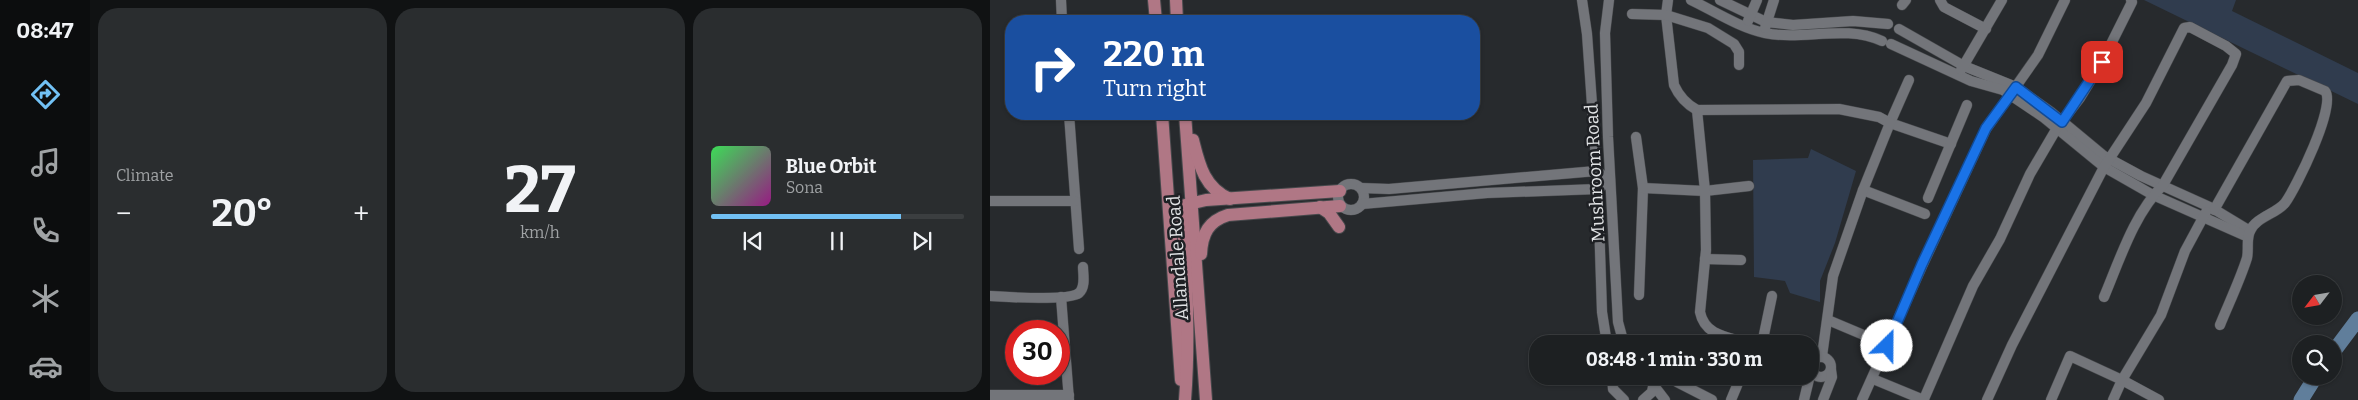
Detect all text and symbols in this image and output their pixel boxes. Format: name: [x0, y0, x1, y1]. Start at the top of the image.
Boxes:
text: 08:47: [16, 17, 74, 44]
text: 220 m: [1103, 33, 1204, 75]
icon: right: [1020, 35, 1085, 100]
pin: [2081, 41, 2123, 83]
icon: arrive: [2088, 48, 2116, 76]
text: Turn right: [1103, 75, 1206, 102]
icon: directions: [28, 77, 63, 112]
street label: Mushroom Road: [1580, 103, 1610, 243]
icon: music: [28, 145, 63, 180]
text: 27: [504, 151, 576, 229]
text: Blue Orbit: [786, 155, 877, 178]
text: Climate: [116, 166, 174, 185]
text: Sona: [786, 178, 823, 197]
text: 20°: [211, 190, 273, 236]
street label: Allandale Road: [1163, 194, 1193, 321]
text: −: [116, 197, 131, 230]
text: +: [353, 197, 369, 230]
icon: phone: [28, 213, 63, 248]
text: km/h: [520, 223, 560, 242]
icon: previous: [739, 227, 767, 255]
icon: pause: [823, 227, 851, 255]
icon: next: [908, 227, 936, 255]
north arrow: [2292, 275, 2342, 325]
map controls: [2292, 275, 2342, 385]
icon: climate: [28, 281, 63, 316]
position arrow: [1860, 319, 1912, 371]
speed limit sign: 30: [1005, 320, 1070, 385]
button: search: [2292, 335, 2342, 385]
text: 08:48 · 1 min · 330 m: [1586, 348, 1762, 371]
icon: car: [28, 349, 63, 384]

